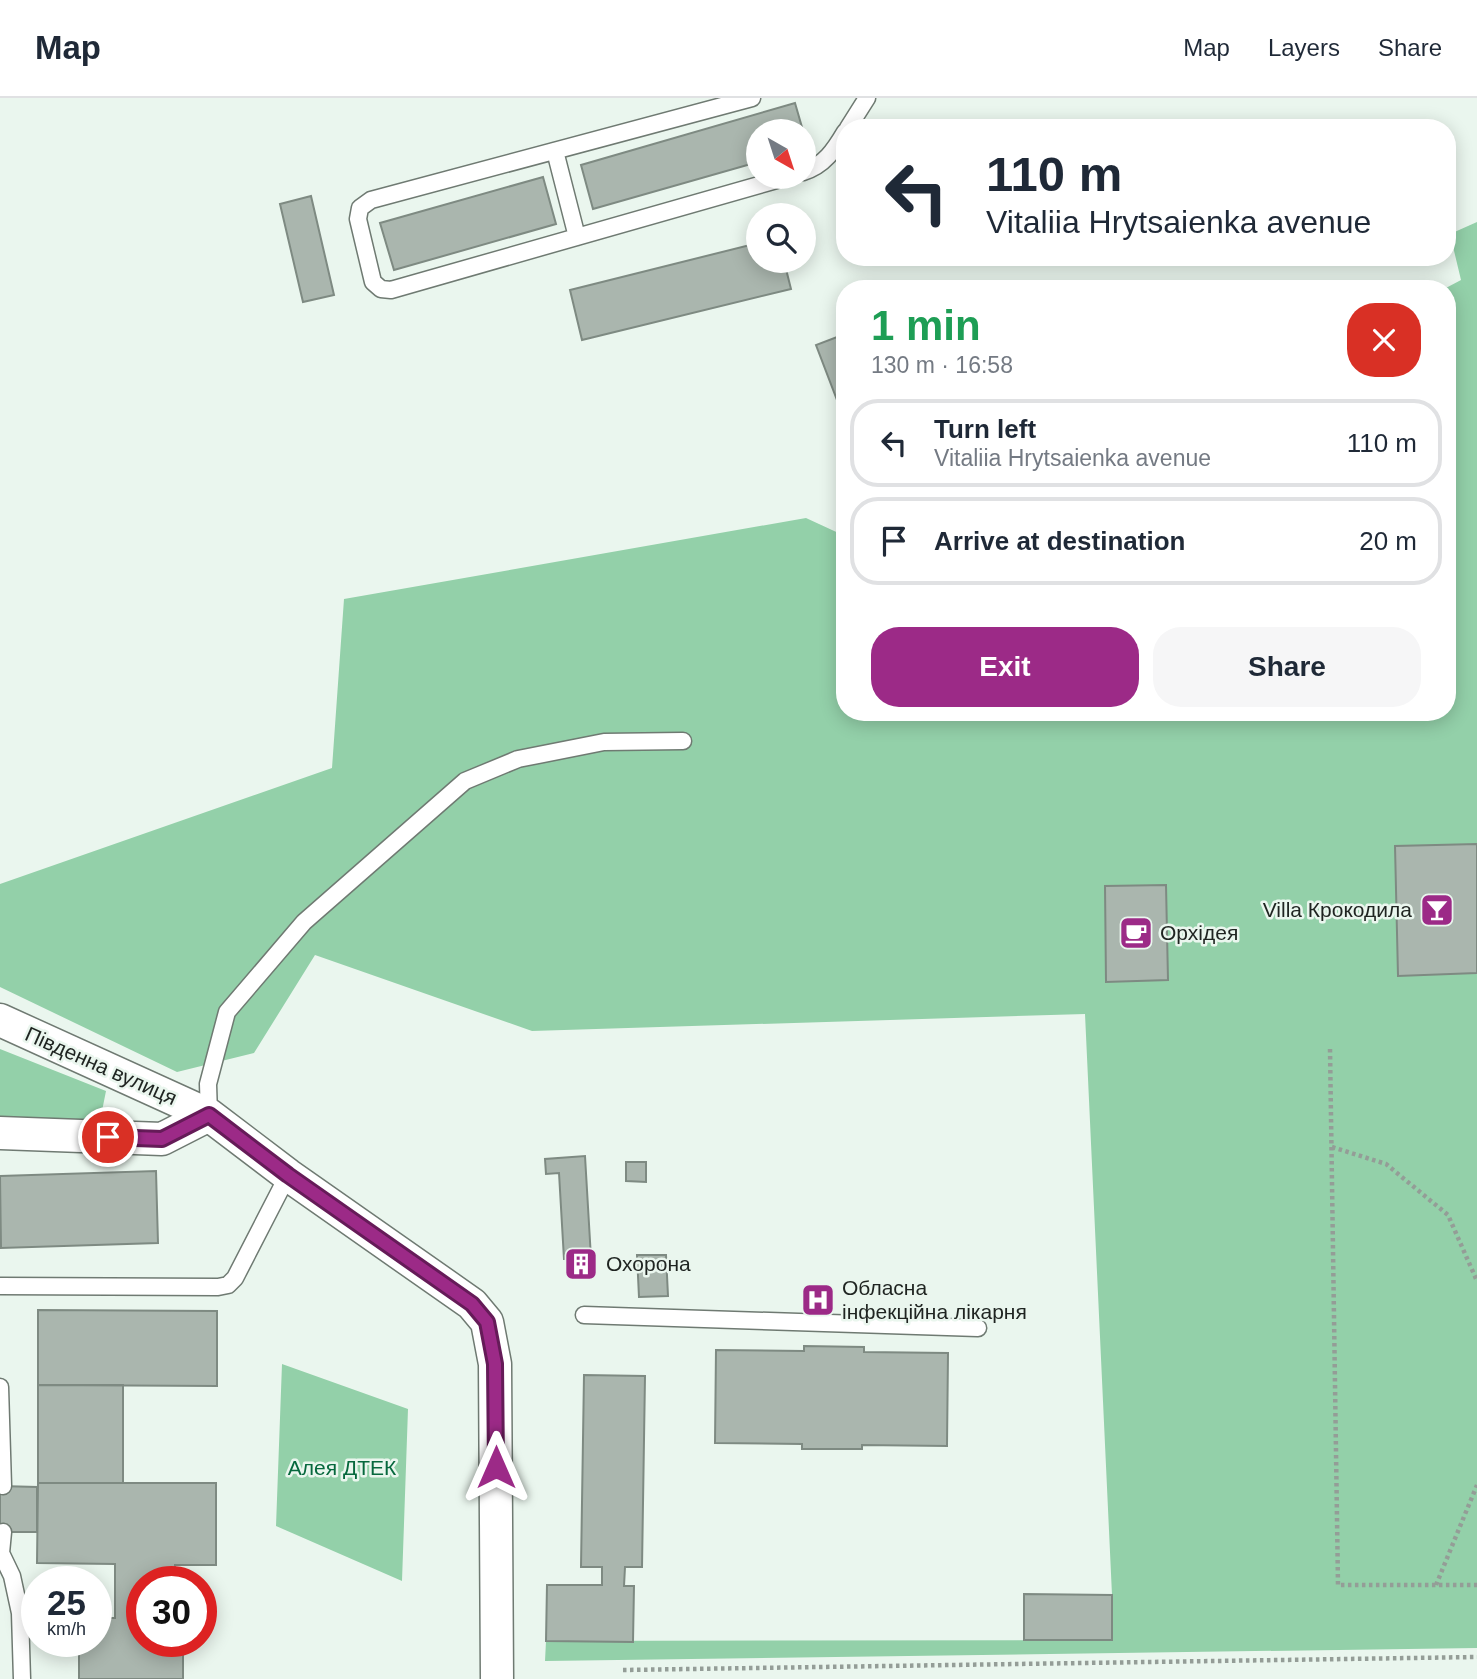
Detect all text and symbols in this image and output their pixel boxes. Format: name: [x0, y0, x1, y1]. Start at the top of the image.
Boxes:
text: Map: [35, 29, 101, 66]
text: Map: [1183, 34, 1230, 61]
text: Layers: [1268, 34, 1340, 61]
text: Share: [1378, 34, 1442, 61]
north arrow: [746, 119, 816, 189]
map controls: [746, 119, 816, 273]
icon: left: [871, 147, 962, 238]
text: 110 m: [986, 147, 1122, 201]
button: search: [746, 203, 816, 273]
text: Vitaliia Hrytsaienka avenue: [986, 204, 1371, 240]
text: 1 min: [871, 302, 981, 349]
button: close: [1347, 303, 1421, 377]
text: 130 m · 16:58: [871, 352, 1013, 378]
text: Turn left: [934, 414, 1036, 444]
icon: left: [875, 424, 913, 462]
text: 110 m: [1347, 428, 1417, 458]
text: Vitaliia Hrytsaienka avenue: [934, 445, 1211, 471]
icon: arrive: [875, 522, 913, 560]
text: Arrive at destination: [934, 526, 1185, 556]
text: 20 m: [1359, 526, 1417, 556]
button: Exit: [871, 627, 1139, 707]
button: Share: [1153, 627, 1421, 707]
bar icon: Villa Крокодила: [1418, 891, 1456, 929]
place label: Villa Крокодила: [1263, 898, 1412, 921]
cafe icon: Орхідея: [1117, 914, 1155, 952]
place label: Орхідея: [1160, 921, 1238, 944]
street label: Південна вулиця: [22, 1022, 181, 1109]
pin: [78, 1107, 138, 1167]
icon: arrive: [89, 1118, 127, 1156]
building icon: Охорона: [562, 1245, 600, 1283]
place label: Охорона: [606, 1252, 691, 1275]
place label: Обласна інфекційна лікарня: [842, 1276, 1027, 1323]
hospital icon: Обласна інфекційна лікарня: [799, 1281, 837, 1319]
position arrow: [459, 1430, 533, 1504]
park label: Алея ДТЕК: [288, 1456, 397, 1479]
speed limit sign: 30: [126, 1566, 217, 1657]
text: 25: [47, 1583, 86, 1622]
text: km/h: [47, 1619, 86, 1639]

